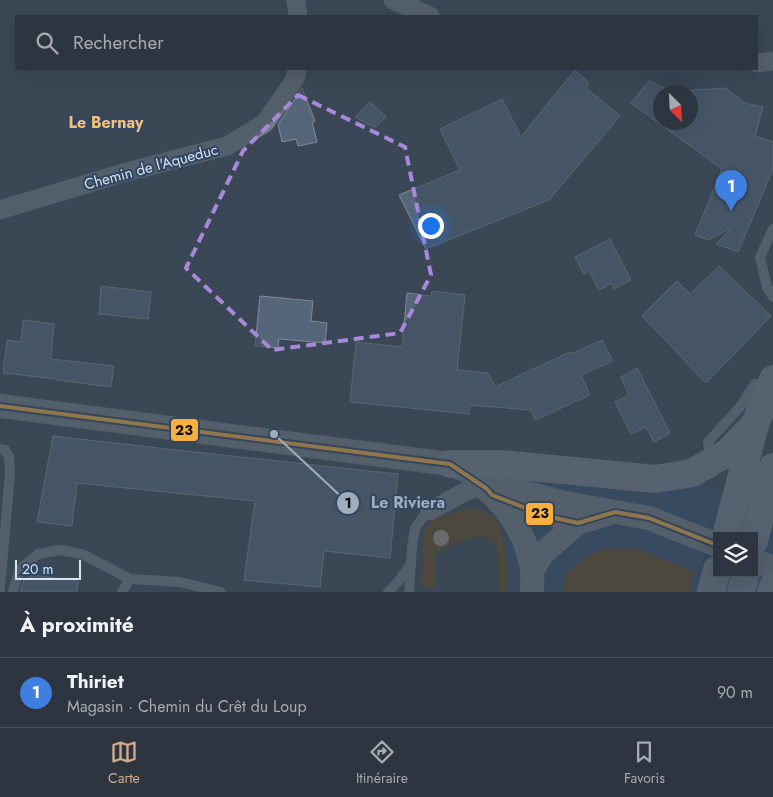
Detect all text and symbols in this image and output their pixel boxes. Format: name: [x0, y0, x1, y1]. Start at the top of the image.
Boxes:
search box: [15, 15, 758, 70]
icon: search: [33, 29, 61, 57]
text: Rechercher: [73, 29, 164, 56]
north arrow: [653, 85, 698, 130]
district label: Le Bernay: [69, 111, 144, 134]
street label: Chemin de l'Aqueduc: [82, 139, 220, 195]
pin: 1: [715, 170, 747, 211]
your location: [418, 213, 444, 239]
line badge: 23: [170, 418, 199, 442]
text: 23: [175, 420, 193, 440]
callout: Le Riviera: [336, 487, 455, 518]
text: Le Riviera: [371, 491, 445, 514]
text: 1: [344, 492, 352, 514]
line badge: 23: [525, 502, 554, 526]
text: 23: [531, 503, 549, 523]
map controls: [713, 532, 758, 577]
button: layers: [713, 532, 758, 577]
scale bar: [15, 557, 81, 580]
text: 20 m: [22, 559, 54, 579]
text: À proximité: [20, 610, 134, 640]
text: Thiriet: [67, 668, 124, 695]
text: 1: [32, 681, 40, 704]
text: 90 m: [717, 681, 753, 704]
text: Magasin · Chemin du Crêt du Loup: [67, 695, 307, 718]
tab: Carte: [108, 738, 140, 788]
tab: Itinéraire: [356, 738, 408, 788]
tab: Favoris: [624, 738, 665, 788]

